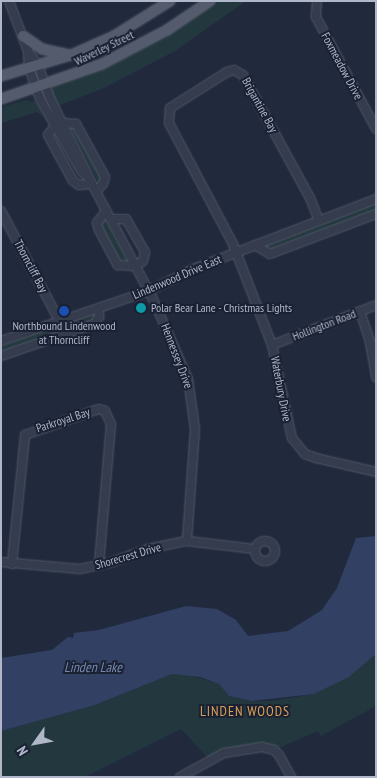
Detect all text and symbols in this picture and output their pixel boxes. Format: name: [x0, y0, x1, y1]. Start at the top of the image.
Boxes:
street label: Waverley Street: [72, 27, 136, 69]
street label: Foxmeadow Drive: [318, 30, 366, 102]
street label: Brigantine Bay: [239, 75, 281, 135]
street label: Thorncliff Bay: [11, 237, 51, 295]
street label: Lindenwood Drive East: [130, 252, 224, 302]
place label: Polar Bear Lane - Christmas Lights: [151, 301, 293, 315]
marker: Polar Bear Lane - Christmas Lights: [135, 302, 147, 314]
marker: Northbound Lindenwood at Thorncliff: [58, 305, 70, 317]
street label: Hollington Road: [290, 306, 358, 344]
place label: Northbound Lindenwood at Thorncliff: [12, 319, 116, 347]
street label: Hennessey Drive: [158, 321, 196, 391]
street label: Waterbury Drive: [268, 355, 294, 423]
street label: Parkroyal Bay: [34, 405, 92, 435]
street label: Shorecrest Drive: [93, 540, 163, 572]
water label: Linden Lake: [64, 659, 122, 675]
district label: LINDEN WOODS: [198, 703, 292, 719]
north arrow: [10, 718, 60, 768]
text: N: [13, 743, 32, 759]

